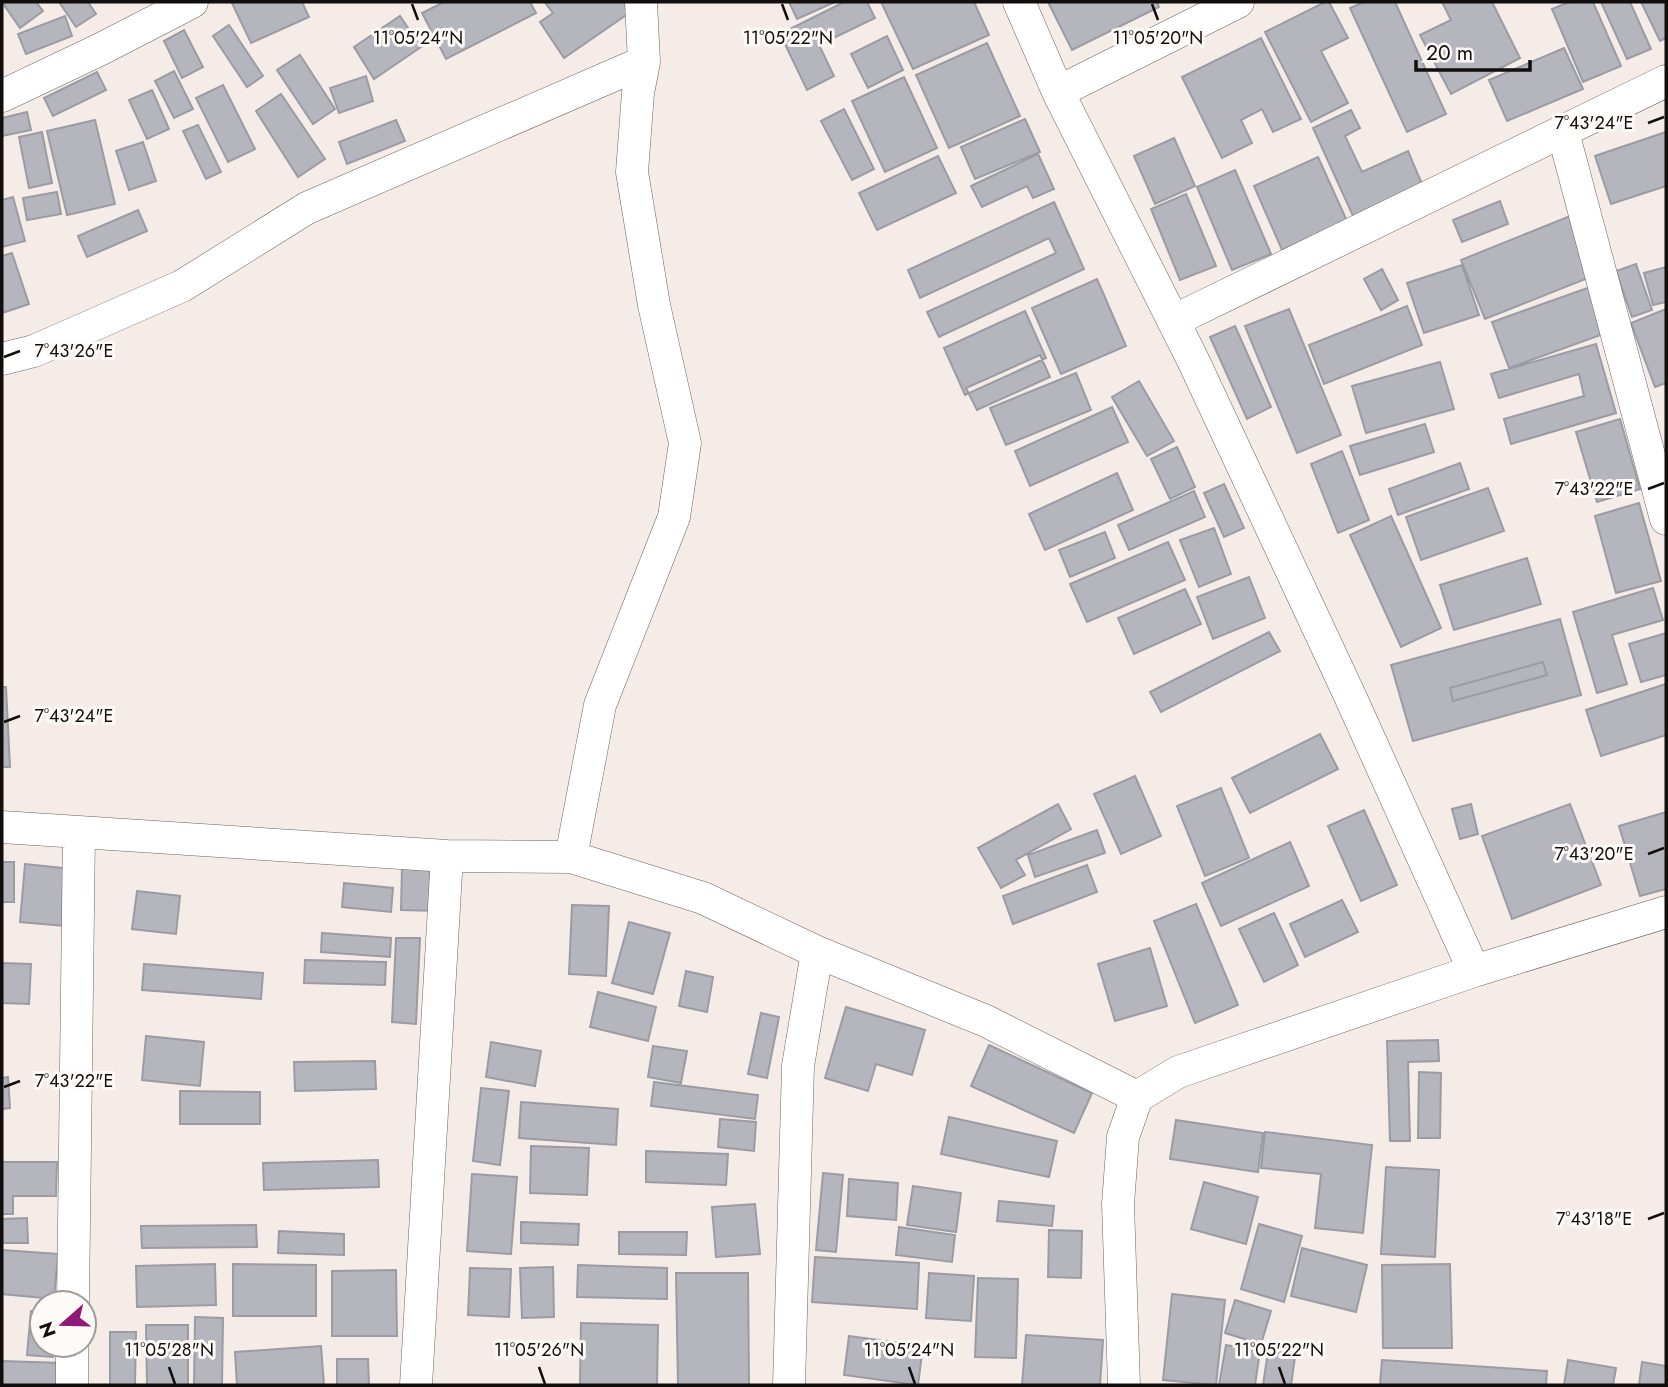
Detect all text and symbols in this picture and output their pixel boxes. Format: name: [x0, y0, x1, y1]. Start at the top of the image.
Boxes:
text: 11°05'24"N: [373, 25, 463, 51]
text: 11°05'22"N: [743, 25, 833, 51]
text: 11°05'20"N: [1113, 25, 1203, 51]
scale bar: [1416, 28, 1530, 72]
text: 20 m: [1426, 38, 1473, 68]
text: 7°43'24"E: [1555, 110, 1633, 136]
text: 7°43'26"E: [35, 338, 113, 364]
text: 7°43'22"E: [1555, 476, 1633, 502]
text: 7°43'24"E: [35, 703, 113, 729]
text: 7°43'20"E: [1554, 841, 1634, 867]
text: 7°43'22"E: [35, 1068, 113, 1094]
text: 7°43'18"E: [1556, 1206, 1632, 1232]
north arrow: [28, 1289, 98, 1359]
text: N: [32, 1318, 63, 1341]
text: 11°05'28"N: [124, 1337, 214, 1363]
text: 11°05'26"N: [494, 1337, 584, 1363]
text: 11°05'24"N: [864, 1337, 954, 1363]
text: 11°05'22"N: [1234, 1337, 1324, 1363]

